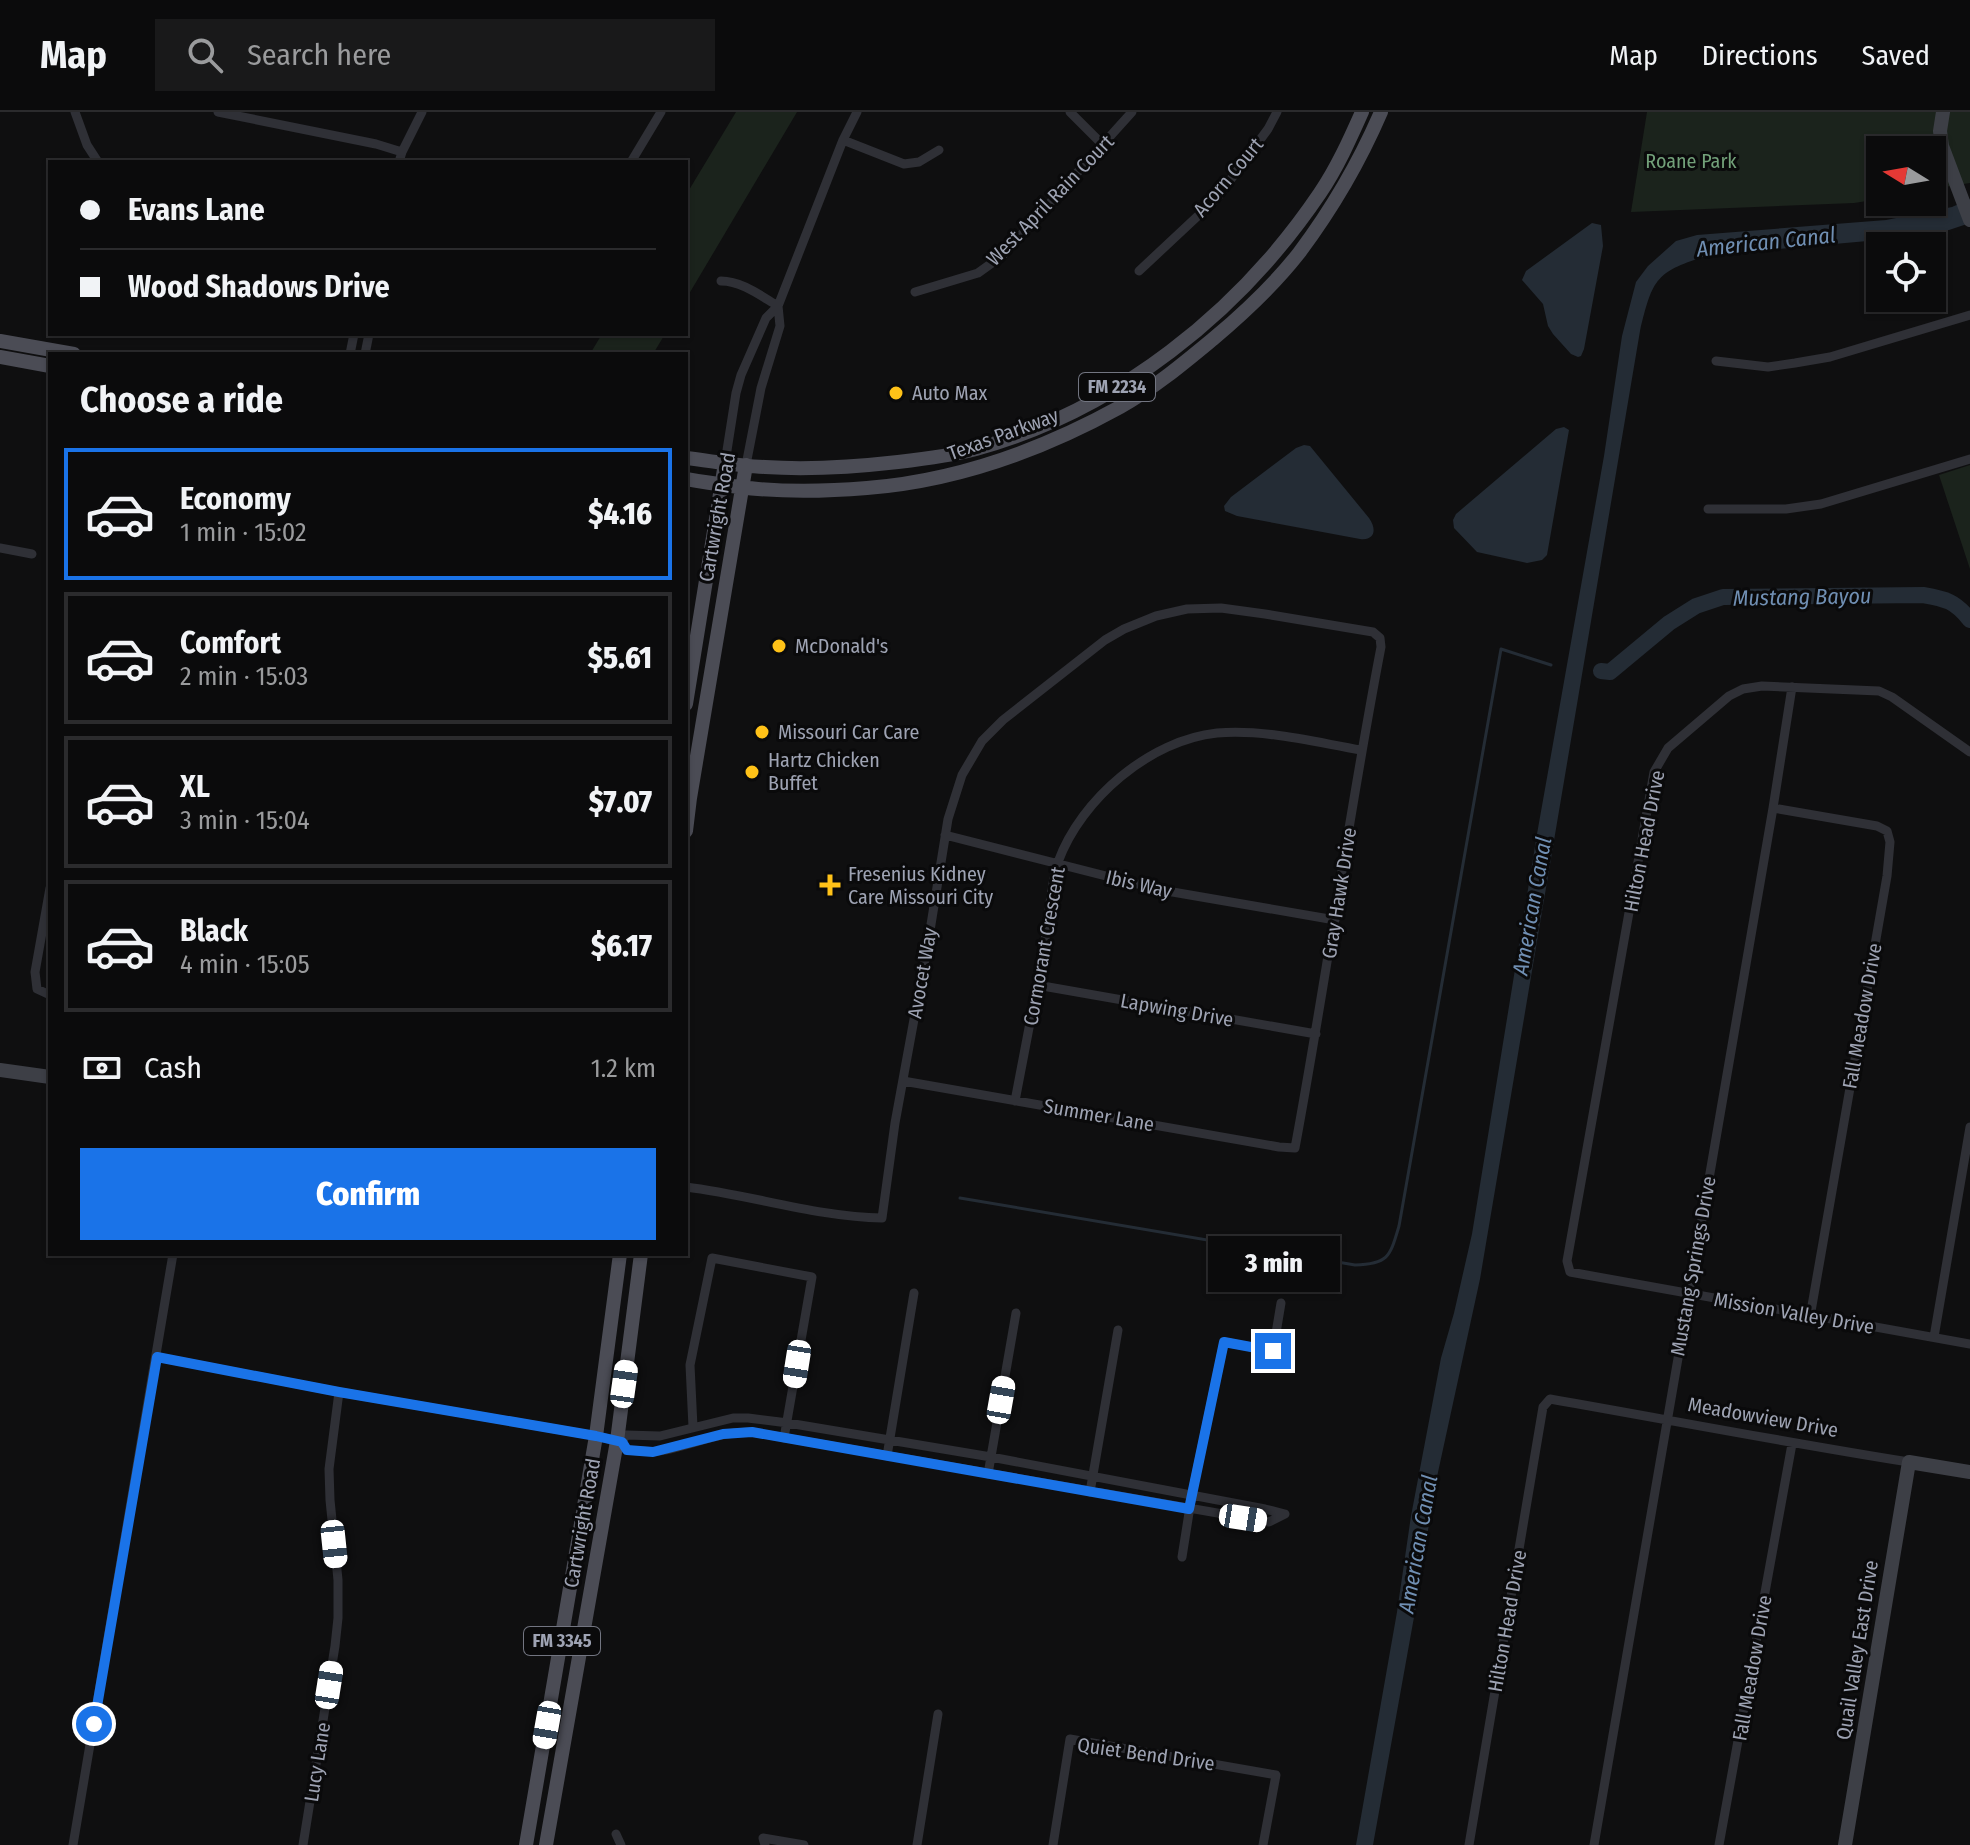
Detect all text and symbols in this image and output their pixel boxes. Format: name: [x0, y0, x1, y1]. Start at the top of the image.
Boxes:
search box: [155, 19, 715, 91]
text: Map: [40, 32, 107, 78]
icon: search: [183, 33, 227, 77]
text: Search here: [247, 37, 391, 73]
text: Map: [1609, 39, 1658, 72]
text: Directions: [1702, 39, 1818, 72]
text: Saved: [1862, 39, 1930, 72]
street label: West April Rain Court: [981, 129, 1119, 270]
street label: Acorn Court: [1188, 132, 1268, 221]
north arrow: [1866, 136, 1946, 216]
map controls: [1866, 136, 1946, 312]
park label: Roane Park: [1645, 149, 1737, 173]
text: Evans Lane: [128, 192, 265, 228]
water label: American Canal: [1694, 221, 1837, 263]
button: locate: [1866, 232, 1946, 312]
text: Wood Shadows Drive: [128, 269, 390, 305]
road number: FM 2234: [1079, 373, 1155, 401]
text: Choose a ride: [80, 378, 283, 422]
place label: Auto Max: [912, 381, 987, 405]
marker: Auto Max: [887, 384, 905, 402]
street label: Texas Parkway: [944, 403, 1062, 465]
street label: Cartwright Road: [694, 450, 740, 584]
icon: car: [84, 478, 156, 550]
text: Economy: [180, 481, 291, 517]
text: $4.16: [588, 496, 652, 532]
text: 1 min · 15:02: [180, 517, 307, 548]
water label: Mustang Bayou: [1733, 582, 1871, 612]
icon: car: [84, 622, 156, 694]
text: Comfort: [180, 625, 281, 661]
place label: McDonald's: [795, 634, 888, 658]
marker: McDonald's: [770, 637, 788, 655]
text: $5.61: [588, 640, 652, 676]
text: 2 min · 15:03: [180, 661, 308, 692]
place label: Missouri Car Care: [778, 720, 919, 744]
marker: Missouri Car Care: [753, 723, 771, 741]
place label: Hartz Chicken Buffet: [768, 748, 880, 795]
marker: Hartz Chicken Buffet: [743, 763, 761, 781]
icon: car: [84, 766, 156, 838]
street label: Hilton Head Drive: [1618, 768, 1670, 914]
text: XL: [180, 769, 210, 805]
text: $7.07: [589, 784, 652, 820]
text: 3 min · 15:04: [180, 805, 310, 836]
street label: Gray Hawk Drive: [1317, 826, 1361, 960]
water label: American Canal: [1506, 835, 1557, 978]
place label: Fresenius Kidney Care Missouri City: [848, 862, 993, 909]
street label: Cormorant Crescent: [1018, 864, 1070, 1027]
street label: Ibis Way: [1104, 865, 1174, 903]
marker: Fresenius Kidney Care Missouri City: [819, 874, 841, 896]
icon: car: [84, 910, 156, 982]
text: Black: [180, 913, 248, 949]
street label: Avocet Way: [902, 926, 942, 1020]
text: $6.17: [591, 928, 652, 964]
street label: Fall Meadow Drive: [1837, 941, 1887, 1091]
text: 4 min · 15:05: [180, 949, 310, 980]
street label: Lapwing Drive: [1119, 988, 1235, 1032]
icon: cash: [80, 1046, 124, 1090]
text: Cash: [144, 1050, 202, 1086]
text: 1.2 km: [591, 1053, 656, 1084]
street label: Summer Lane: [1042, 1093, 1156, 1137]
button: Confirm: [80, 1148, 656, 1240]
street label: Mustang Springs Drive: [1665, 1174, 1721, 1358]
callout: 3 min: [1207, 1235, 1339, 1291]
text: 3 min: [1245, 1248, 1303, 1279]
street label: Mission Valley Drive: [1712, 1287, 1876, 1339]
route end: [1255, 1333, 1291, 1369]
car: [781, 1338, 813, 1390]
car: [609, 1359, 639, 1409]
car: [985, 1374, 1017, 1426]
street label: Meadowview Drive: [1686, 1392, 1840, 1442]
street label: Cartwright Road: [559, 1456, 605, 1590]
water label: American Canal: [1392, 1473, 1443, 1616]
car: [1217, 1502, 1269, 1534]
car: [320, 1519, 348, 1569]
street label: Hilton Head Drive: [1483, 1548, 1531, 1694]
street label: Quail Valley East Drive: [1831, 1558, 1883, 1742]
street label: Fall Meadow Drive: [1727, 1593, 1777, 1743]
road number: FM 3345: [524, 1627, 600, 1655]
car: [313, 1659, 345, 1711]
car: [531, 1699, 563, 1751]
route start: [76, 1706, 112, 1742]
street label: Lucy Lane: [299, 1721, 335, 1803]
street label: Quiet Bend Drive: [1076, 1732, 1216, 1776]

